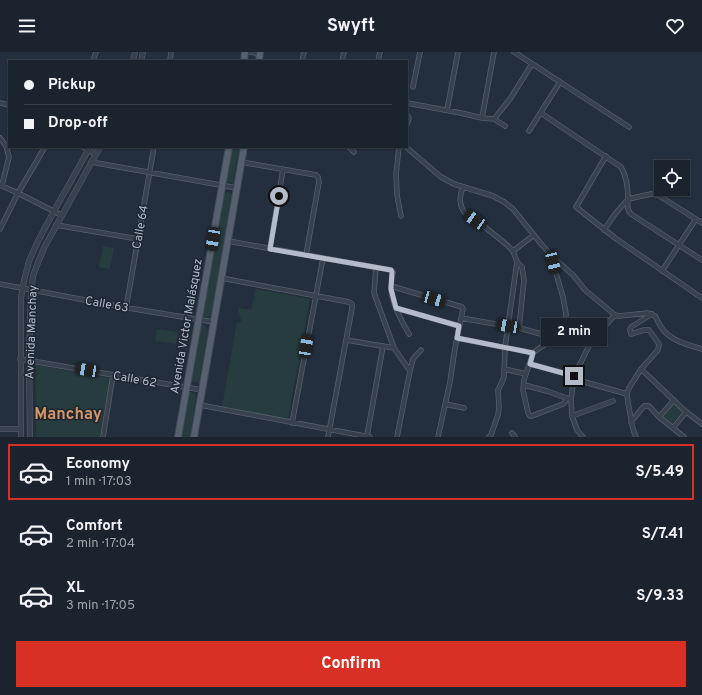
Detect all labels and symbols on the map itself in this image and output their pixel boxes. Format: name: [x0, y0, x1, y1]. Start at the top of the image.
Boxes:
route start: [270, 187, 288, 205]
street label: Calle 64: [129, 204, 153, 250]
car: [462, 208, 488, 232]
car: [205, 226, 221, 252]
car: [544, 249, 562, 275]
street label: Avenida Victor Malásquez: [167, 257, 207, 395]
street label: Avenida Manchay: [22, 285, 42, 379]
car: [421, 290, 447, 308]
street label: Calle 63: [84, 293, 130, 317]
car: [495, 318, 521, 334]
callout: 2 min: [541, 318, 607, 346]
car: [298, 333, 314, 359]
car: [74, 362, 100, 378]
route end: [565, 367, 583, 385]
street label: Calle 62: [112, 368, 158, 392]
district label: Manchay: [34, 405, 102, 425]

